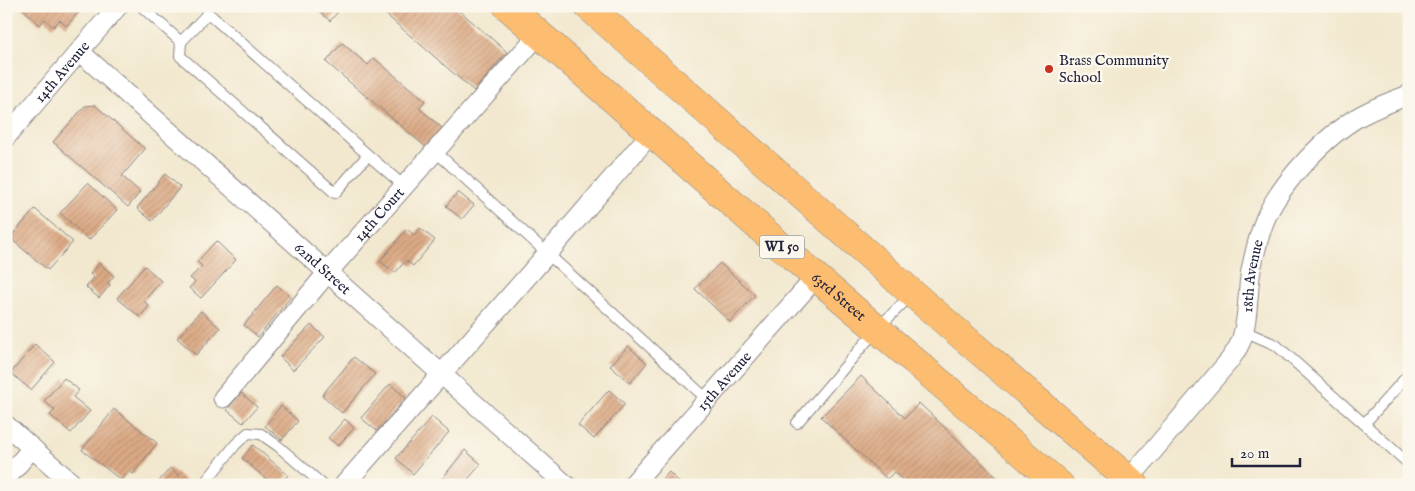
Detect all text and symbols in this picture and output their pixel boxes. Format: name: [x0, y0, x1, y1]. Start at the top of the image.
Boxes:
street label: 14th Avenue: [30, 37, 94, 106]
place label: Brass Community School: [1059, 51, 1169, 87]
marker: Brass Community School: [1043, 63, 1055, 75]
street label: 14th Court: [350, 183, 408, 246]
road number: WI 50: [760, 236, 804, 258]
street label: 18th Avenue: [1237, 237, 1267, 313]
street label: 62nd Street: [290, 238, 355, 299]
street label: 63rd Street: [808, 268, 870, 325]
street label: 15th Avenue: [693, 347, 756, 415]
scale bar: [1232, 436, 1300, 468]
text: 20 m: [1240, 444, 1270, 463]

